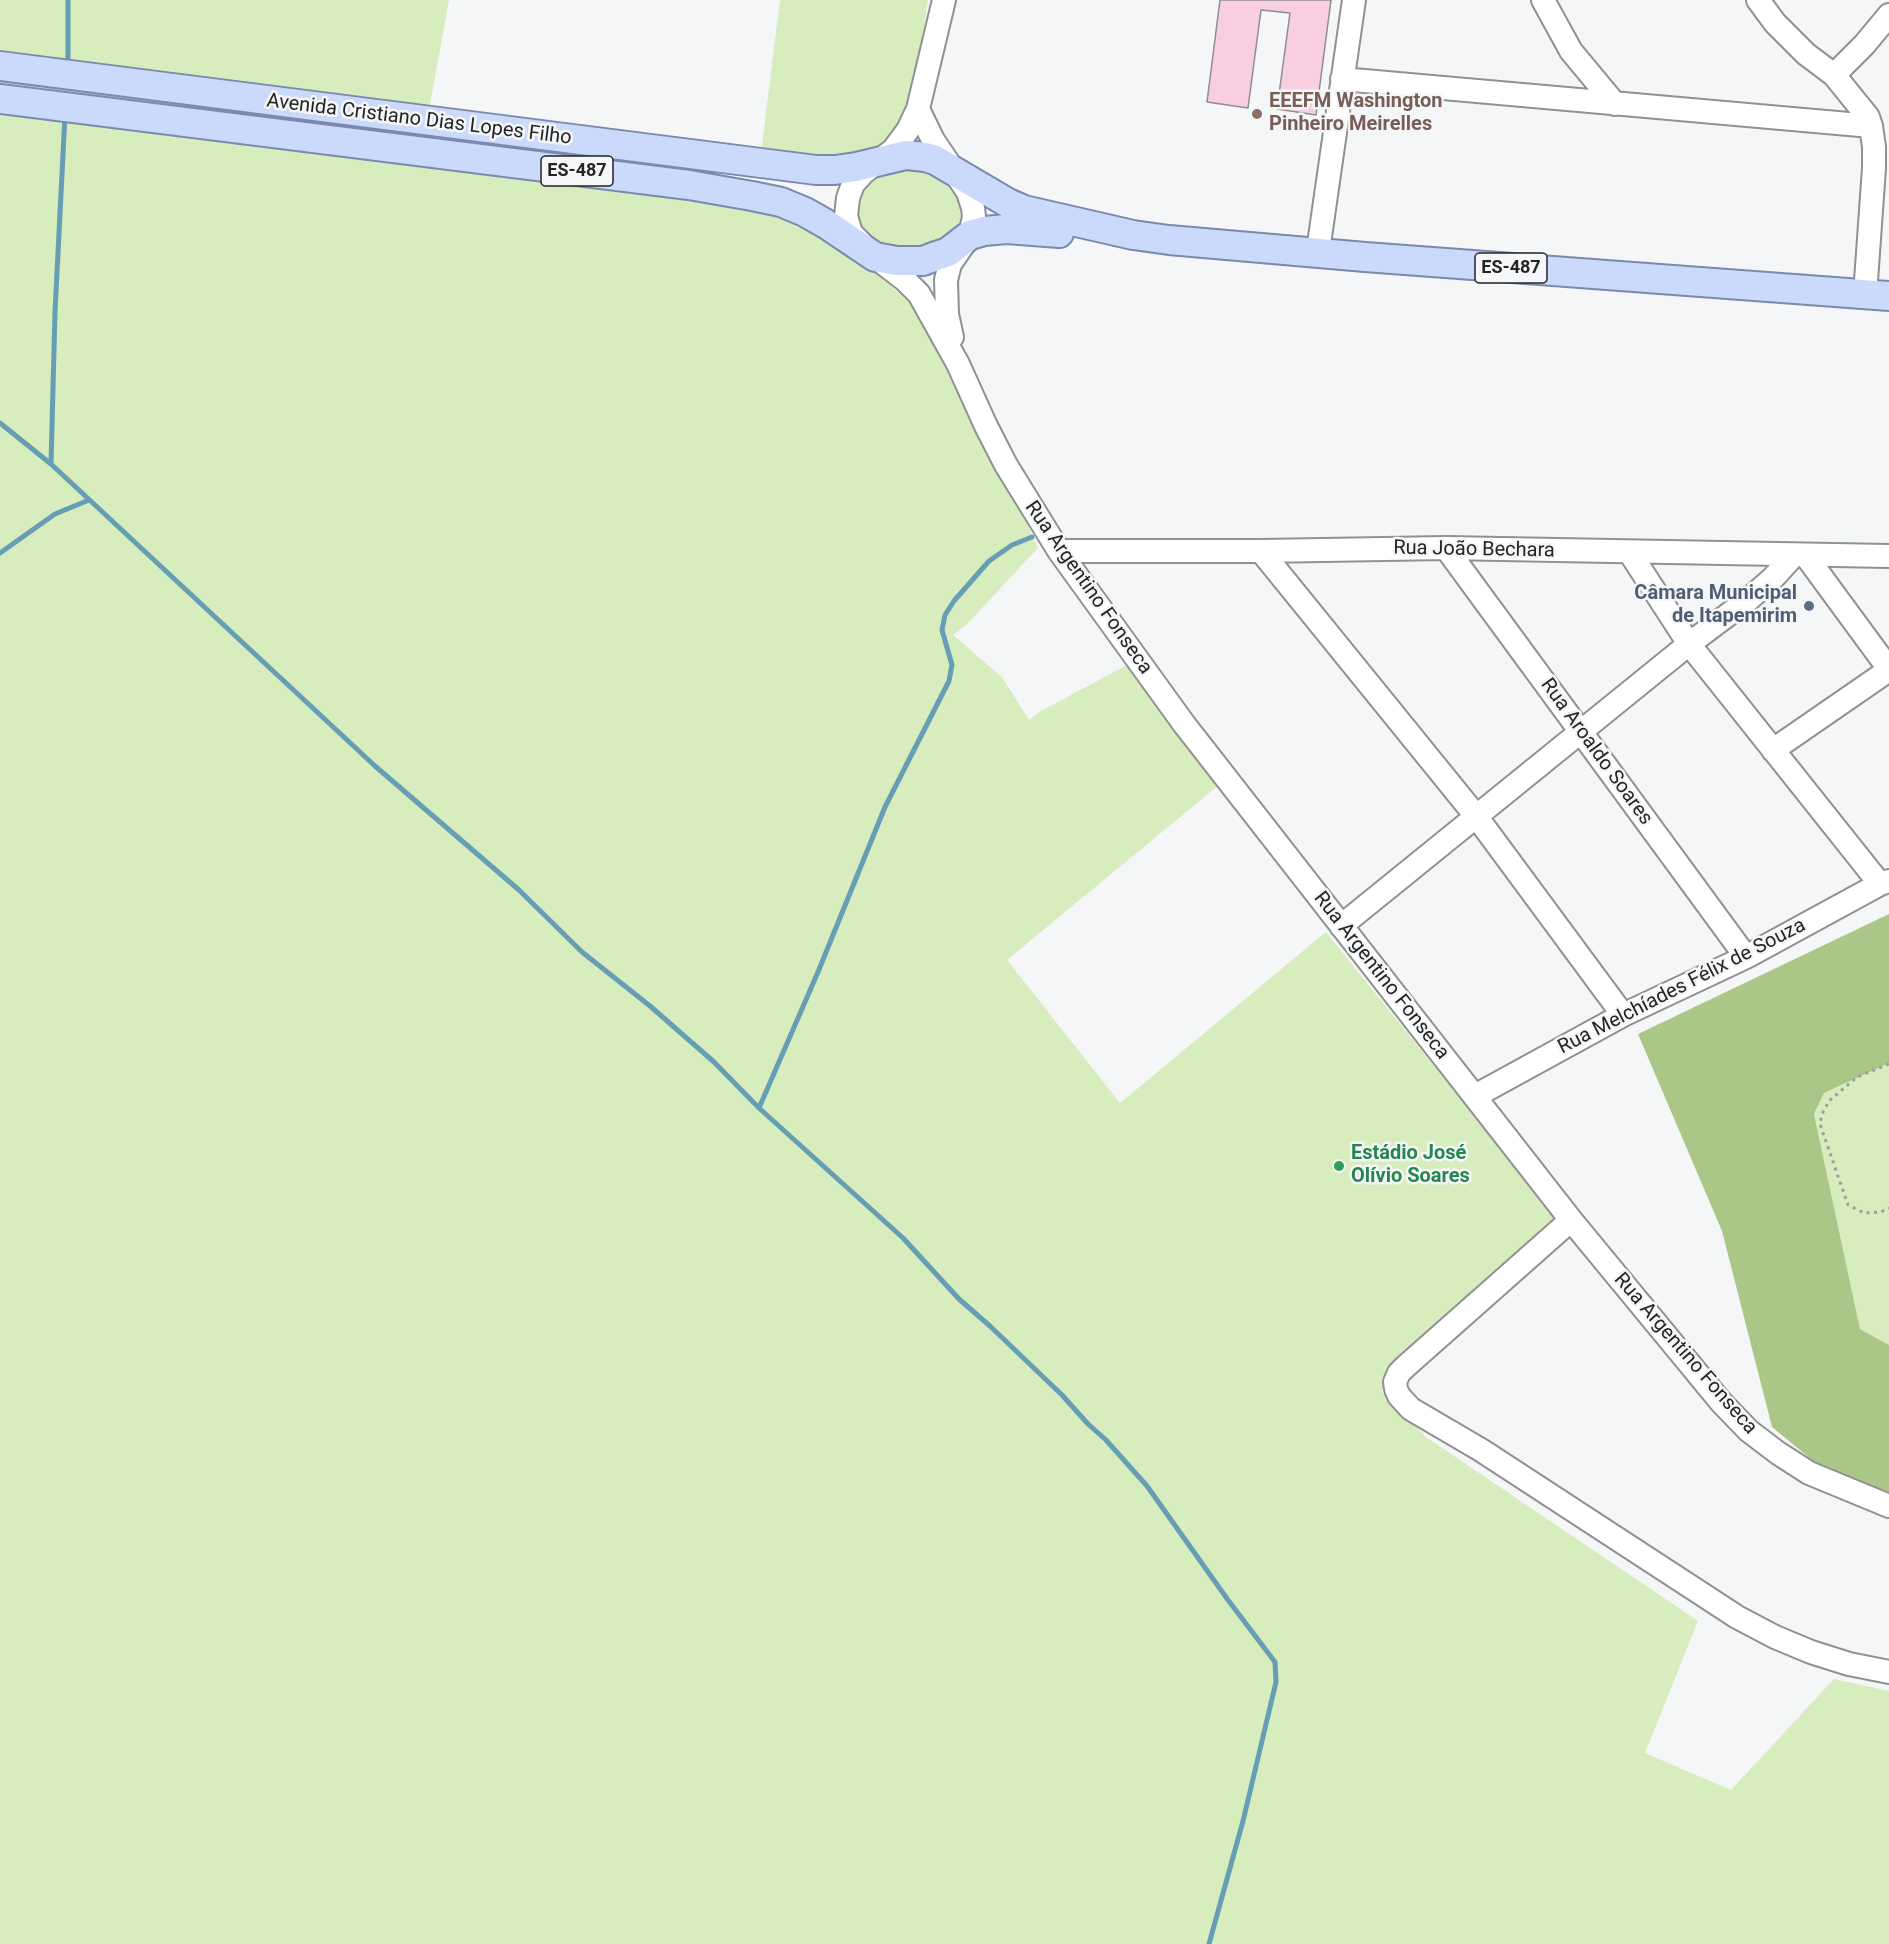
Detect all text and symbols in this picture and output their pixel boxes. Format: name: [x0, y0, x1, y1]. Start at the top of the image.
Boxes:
street label: Avenida Cristiano Dias Lopes Filho: [265, 89, 573, 151]
place label: EEEFM Washington Pinheiro Meirelles: [1269, 90, 1442, 137]
marker: EEEFM Washington Pinheiro Meirelles: [1250, 107, 1264, 121]
road number: ES-487: [541, 156, 613, 186]
road number: ES-487: [1475, 253, 1547, 283]
street label: Rua Argentino Fonseca: [1019, 497, 1157, 679]
street label: Rua João Bechara: [1393, 537, 1555, 563]
place label: Câmara Municipal de Itapemirim: [1634, 582, 1797, 629]
marker: Câmara Municipal de Itapemirim: [1802, 599, 1816, 613]
street label: Rua Aroaldo Soares: [1535, 674, 1657, 830]
street label: Rua Argentino Fonseca: [1308, 887, 1454, 1065]
street label: Rua Melchíades Félix de Souza: [1554, 914, 1810, 1060]
place label: Estádio José Olívio Soares: [1351, 1142, 1470, 1189]
marker: Estádio José Olívio Soares: [1332, 1159, 1346, 1173]
street label: Rua Argentino Fonseca: [1608, 1268, 1762, 1440]

